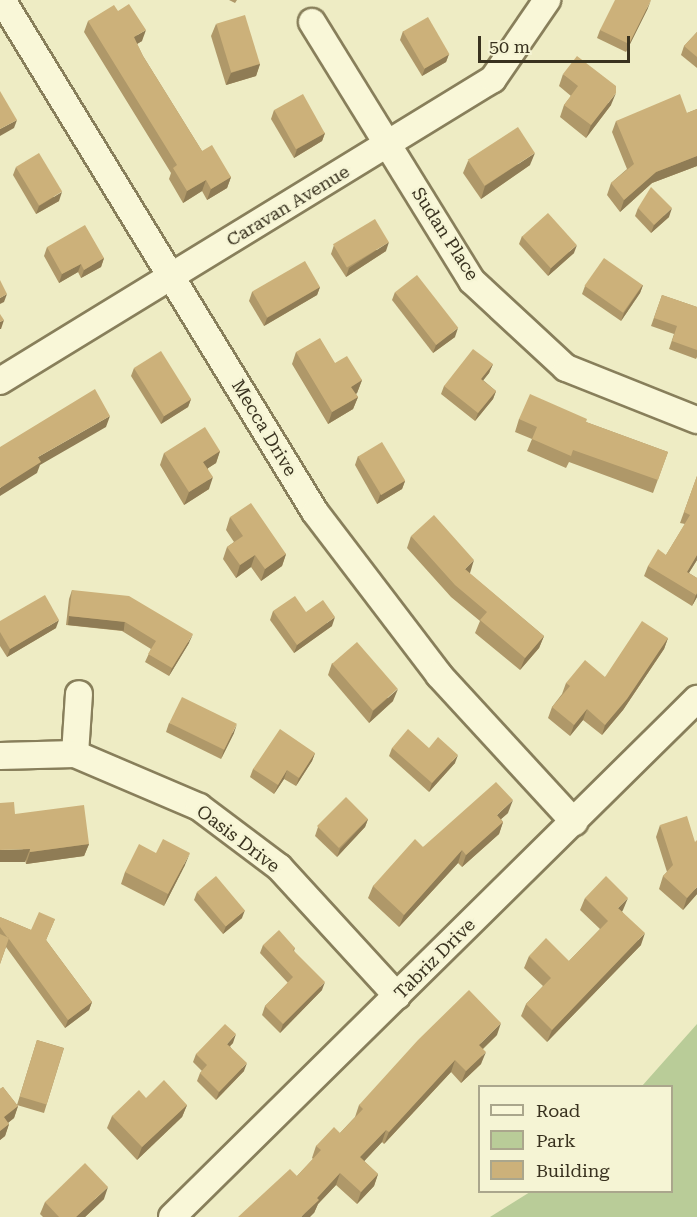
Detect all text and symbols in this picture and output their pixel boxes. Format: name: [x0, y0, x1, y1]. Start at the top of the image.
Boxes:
scale bar: [481, 24, 632, 62]
text: 50 m: [489, 36, 530, 57]
street label: Caravan Avenue: [223, 161, 353, 251]
street label: Sudan Place: [407, 183, 483, 285]
street label: Mecca Drive: [227, 376, 301, 480]
street label: Oasis Drive: [192, 801, 284, 877]
street label: Tabriz Drive: [390, 914, 480, 1004]
legend: [478, 1085, 673, 1193]
text: Road: [536, 1100, 580, 1121]
text: Park: [536, 1130, 576, 1151]
text: Building: [536, 1160, 610, 1181]

